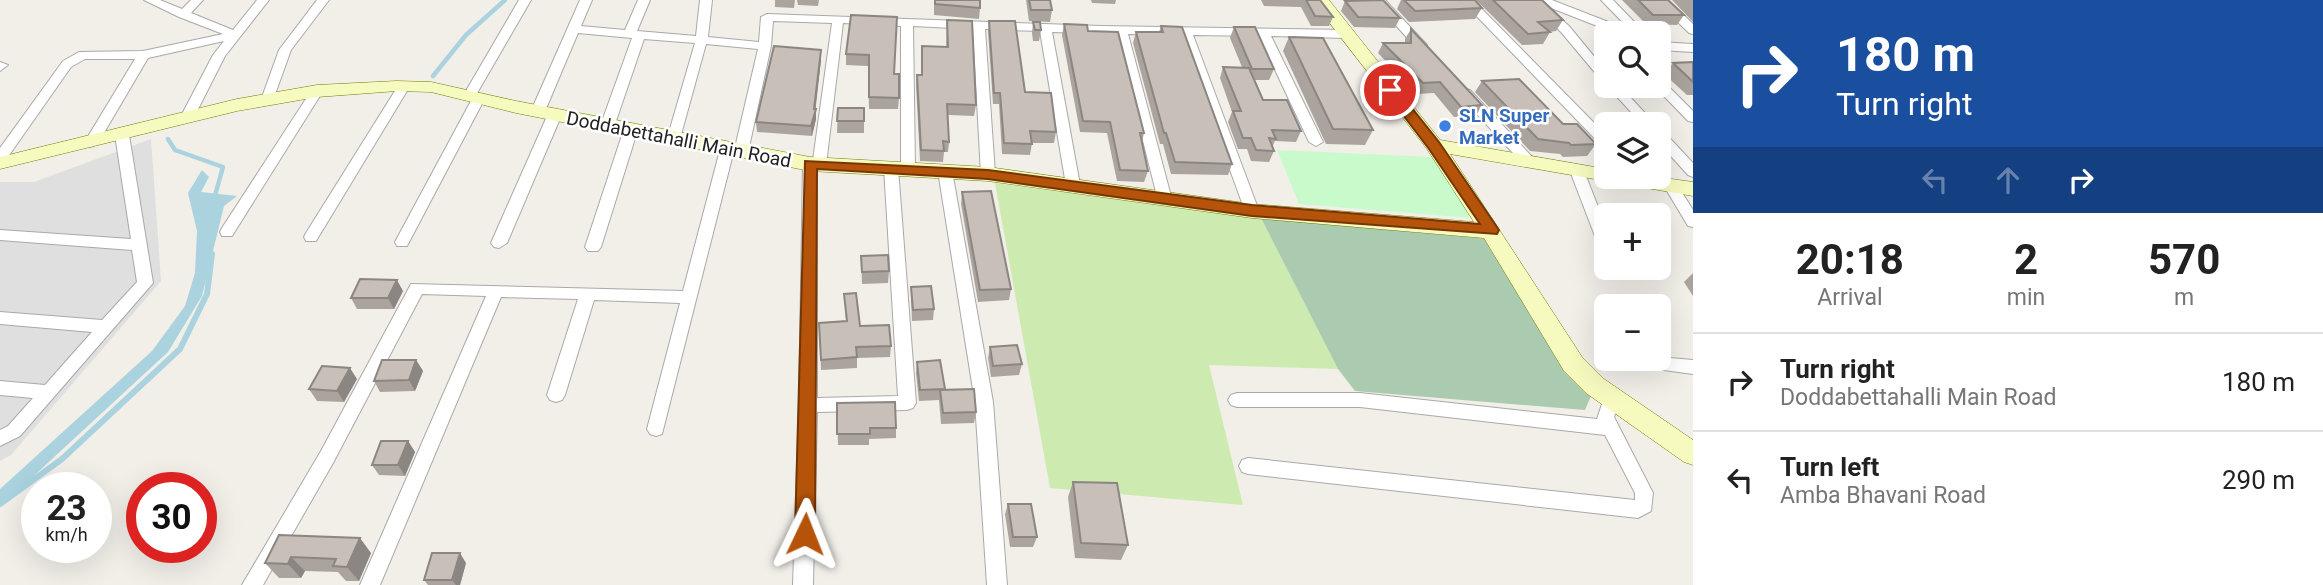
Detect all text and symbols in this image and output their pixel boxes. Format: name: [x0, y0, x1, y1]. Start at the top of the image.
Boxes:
map controls: [1594, 21, 1671, 371]
button: search: [1594, 21, 1671, 98]
text: 180 m: [1836, 26, 1975, 83]
icon: right: [1721, 28, 1812, 119]
pin: [1360, 60, 1420, 120]
icon: arrive: [1371, 71, 1409, 109]
text: Turn right: [1836, 85, 1972, 123]
place label: SLN Super Market: [1459, 104, 1549, 149]
street label: Doddabettahalli Main Road: [565, 106, 793, 173]
button: layers: [1594, 112, 1671, 189]
marker: SLN Super Market: [1437, 118, 1453, 134]
icon: left: [1916, 161, 1954, 199]
icon: ahead: [1989, 161, 2027, 199]
icon: right: [2062, 161, 2100, 199]
button: +: [1594, 203, 1671, 280]
text: 20:18: [1796, 235, 1904, 284]
text: 2: [2014, 235, 2038, 284]
text: 570: [2148, 235, 2220, 284]
text: Arrival: [1817, 284, 1883, 311]
text: min: [2007, 284, 2045, 311]
text: m: [2174, 284, 2194, 311]
button: −: [1594, 294, 1671, 371]
text: Turn right: [1780, 354, 1895, 384]
icon: right: [1721, 363, 1759, 401]
text: 180 m: [2222, 367, 2295, 397]
text: Doddabettahalli Main Road: [1780, 384, 2056, 411]
text: Turn left: [1780, 452, 1879, 482]
icon: left: [1721, 461, 1759, 499]
text: 290 m: [2222, 465, 2295, 495]
speed limit sign: 30: [126, 472, 217, 563]
text: Amba Bhavani Road: [1780, 482, 1986, 509]
text: 23: [46, 488, 87, 529]
position arrow: [768, 497, 842, 571]
text: km/h: [45, 524, 88, 545]

